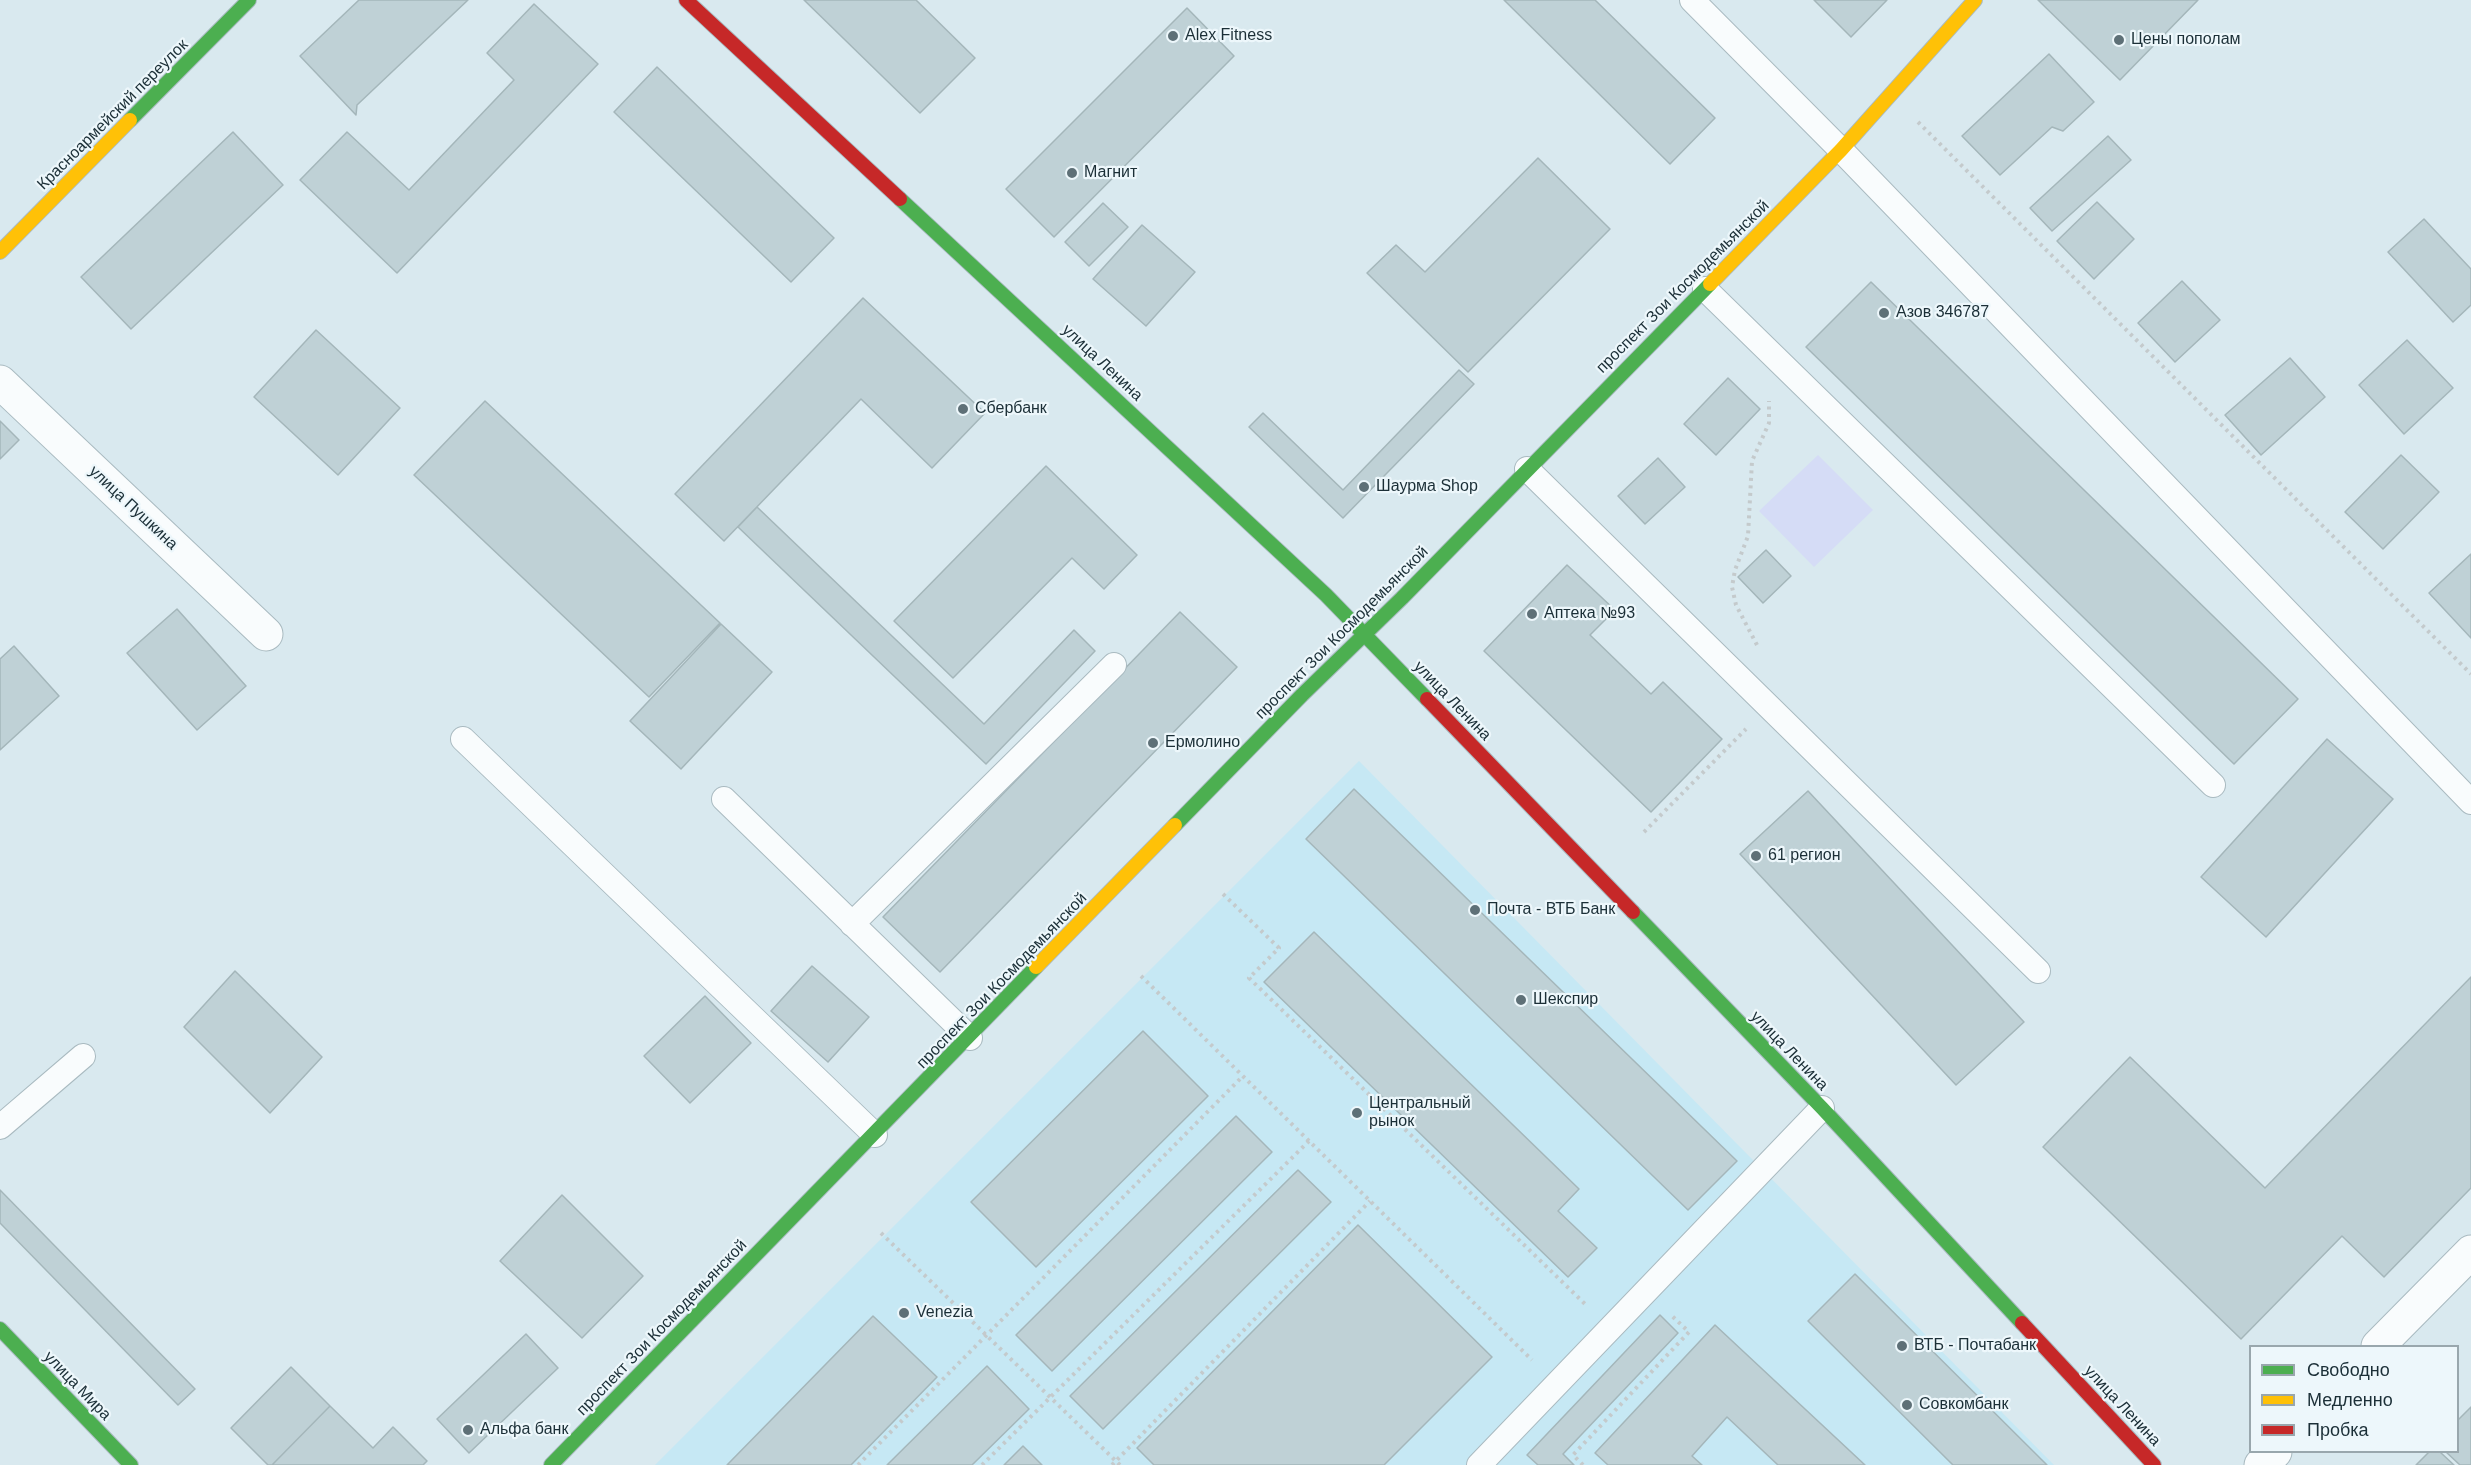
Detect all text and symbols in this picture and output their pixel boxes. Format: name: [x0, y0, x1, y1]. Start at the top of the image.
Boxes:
place label: Alex Fitness: [1185, 26, 1272, 46]
marker: Alex Fitness: [1166, 29, 1180, 43]
place label: Цены пополам: [2131, 30, 2241, 50]
marker: Цены пополам: [2112, 33, 2126, 47]
street label: Красноармейский переулок: [34, 36, 192, 194]
place label: Магнит: [1084, 163, 1137, 183]
marker: Магнит: [1065, 166, 1079, 180]
street label: проспект Зои Космодемьянской: [1592, 196, 1774, 378]
place label: Азов 346787: [1896, 303, 1989, 323]
marker: Азов 346787: [1877, 306, 1891, 320]
street label: улица Ленина: [1058, 321, 1146, 405]
place label: Сбербанк: [975, 399, 1047, 419]
marker: Сбербанк: [956, 402, 970, 416]
street label: улица Пушкина: [85, 462, 181, 554]
place label: Шаурма Shop: [1376, 477, 1478, 497]
marker: Шаурма Shop: [1357, 480, 1371, 494]
street label: проспект Зои Космодемьянской: [1251, 542, 1433, 724]
place label: Аптека №93: [1544, 604, 1635, 624]
marker: Аптека №93: [1525, 607, 1539, 621]
street label: улица Ленина: [1409, 657, 1495, 745]
place label: Ермолино: [1165, 733, 1240, 753]
marker: Ермолино: [1146, 736, 1160, 750]
place label: 61 регион: [1768, 846, 1841, 866]
marker: 61 регион: [1749, 849, 1763, 863]
street label: проспект Зои Космодемьянской: [913, 889, 1091, 1073]
place label: Почта - ВТБ Банк: [1487, 900, 1615, 920]
marker: Почта - ВТБ Банк: [1468, 903, 1482, 917]
place label: Шекспир: [1533, 990, 1598, 1010]
marker: Шекспир: [1514, 993, 1528, 1007]
street label: улица Ленина: [1746, 1007, 1832, 1095]
place label: Центральный рынок: [1369, 1094, 1471, 1132]
marker: Центральный рынок: [1350, 1106, 1364, 1120]
street label: проспект Зои Космодемьянской: [573, 1236, 751, 1420]
place label: Venezia: [916, 1303, 973, 1323]
marker: Venezia: [897, 1306, 911, 1320]
place label: ВТБ - Почтабанк: [1914, 1336, 2036, 1356]
marker: ВТБ - Почтабанк: [1895, 1339, 1909, 1353]
legend: [2249, 1345, 2459, 1453]
street label: улица Мира: [39, 1348, 115, 1424]
text: Свободно: [2307, 1360, 2390, 1380]
street label: улица Ленина: [2080, 1362, 2164, 1450]
text: Медленно: [2307, 1390, 2393, 1410]
place label: Совкомбанк: [1919, 1395, 2008, 1415]
marker: Совкомбанк: [1900, 1398, 1914, 1412]
place label: Альфа банк: [480, 1420, 568, 1440]
text: Пробка: [2307, 1420, 2369, 1440]
marker: Альфа банк: [461, 1423, 475, 1437]

